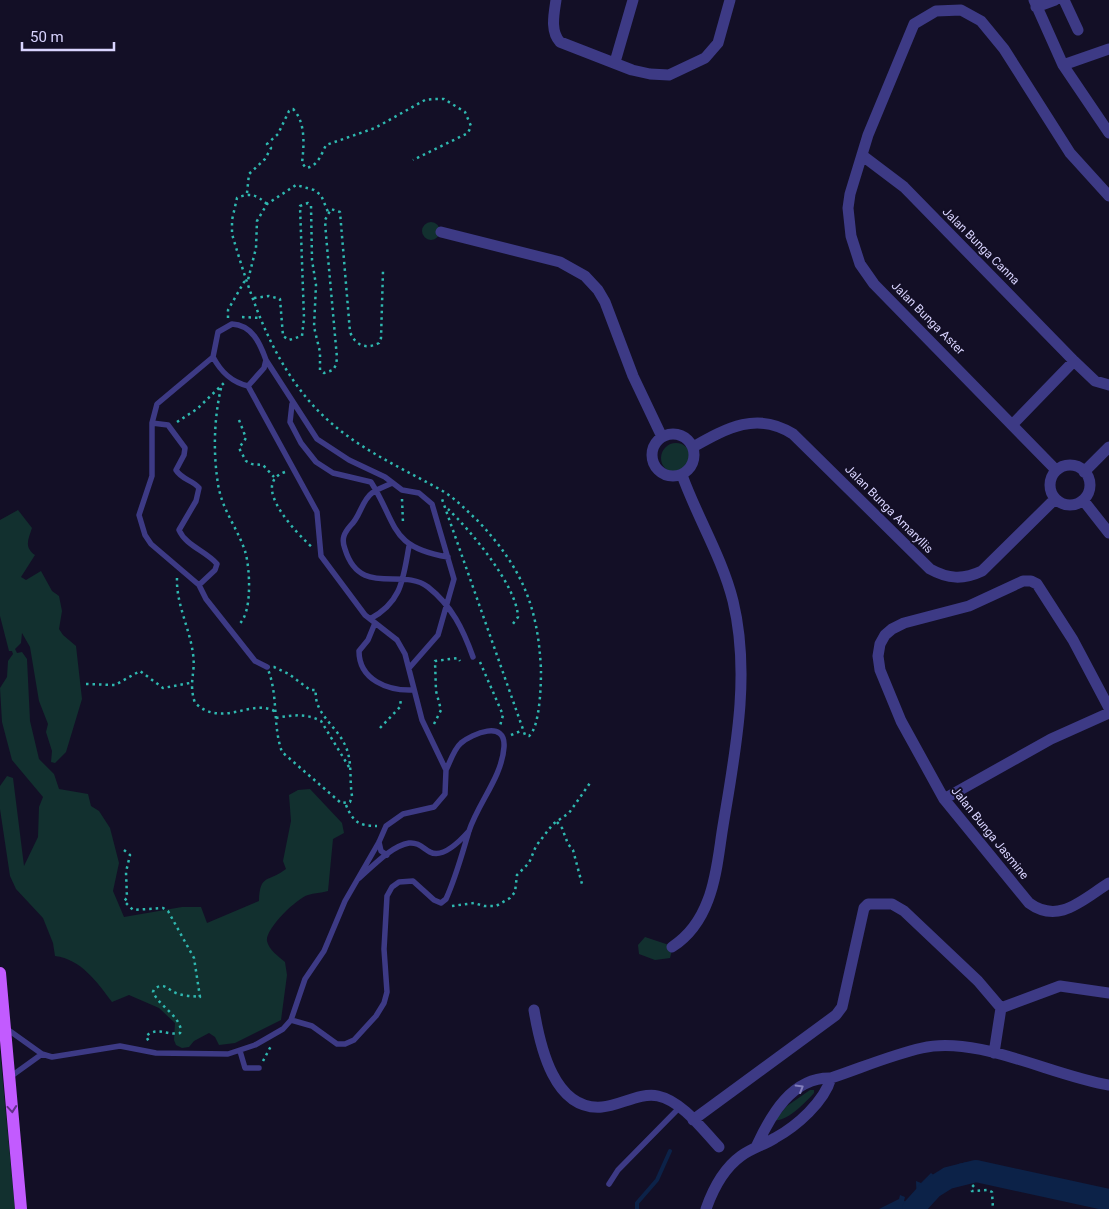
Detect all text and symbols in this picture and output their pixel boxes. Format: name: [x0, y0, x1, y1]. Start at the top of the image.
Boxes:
scale bar: [22, 20, 115, 52]
text: 50 m: [30, 28, 64, 46]
street label: Jalan Bunga Canna: [940, 205, 1022, 287]
street label: Jalan Bunga Aster: [889, 279, 967, 357]
street label: Jalan Bunga Amaryllis: [842, 462, 936, 556]
street label: Jalan Bunga Jasmine: [948, 784, 1032, 882]
one-way arrow: [795, 1085, 804, 1095]
one-way arrow: [7, 1105, 18, 1113]

